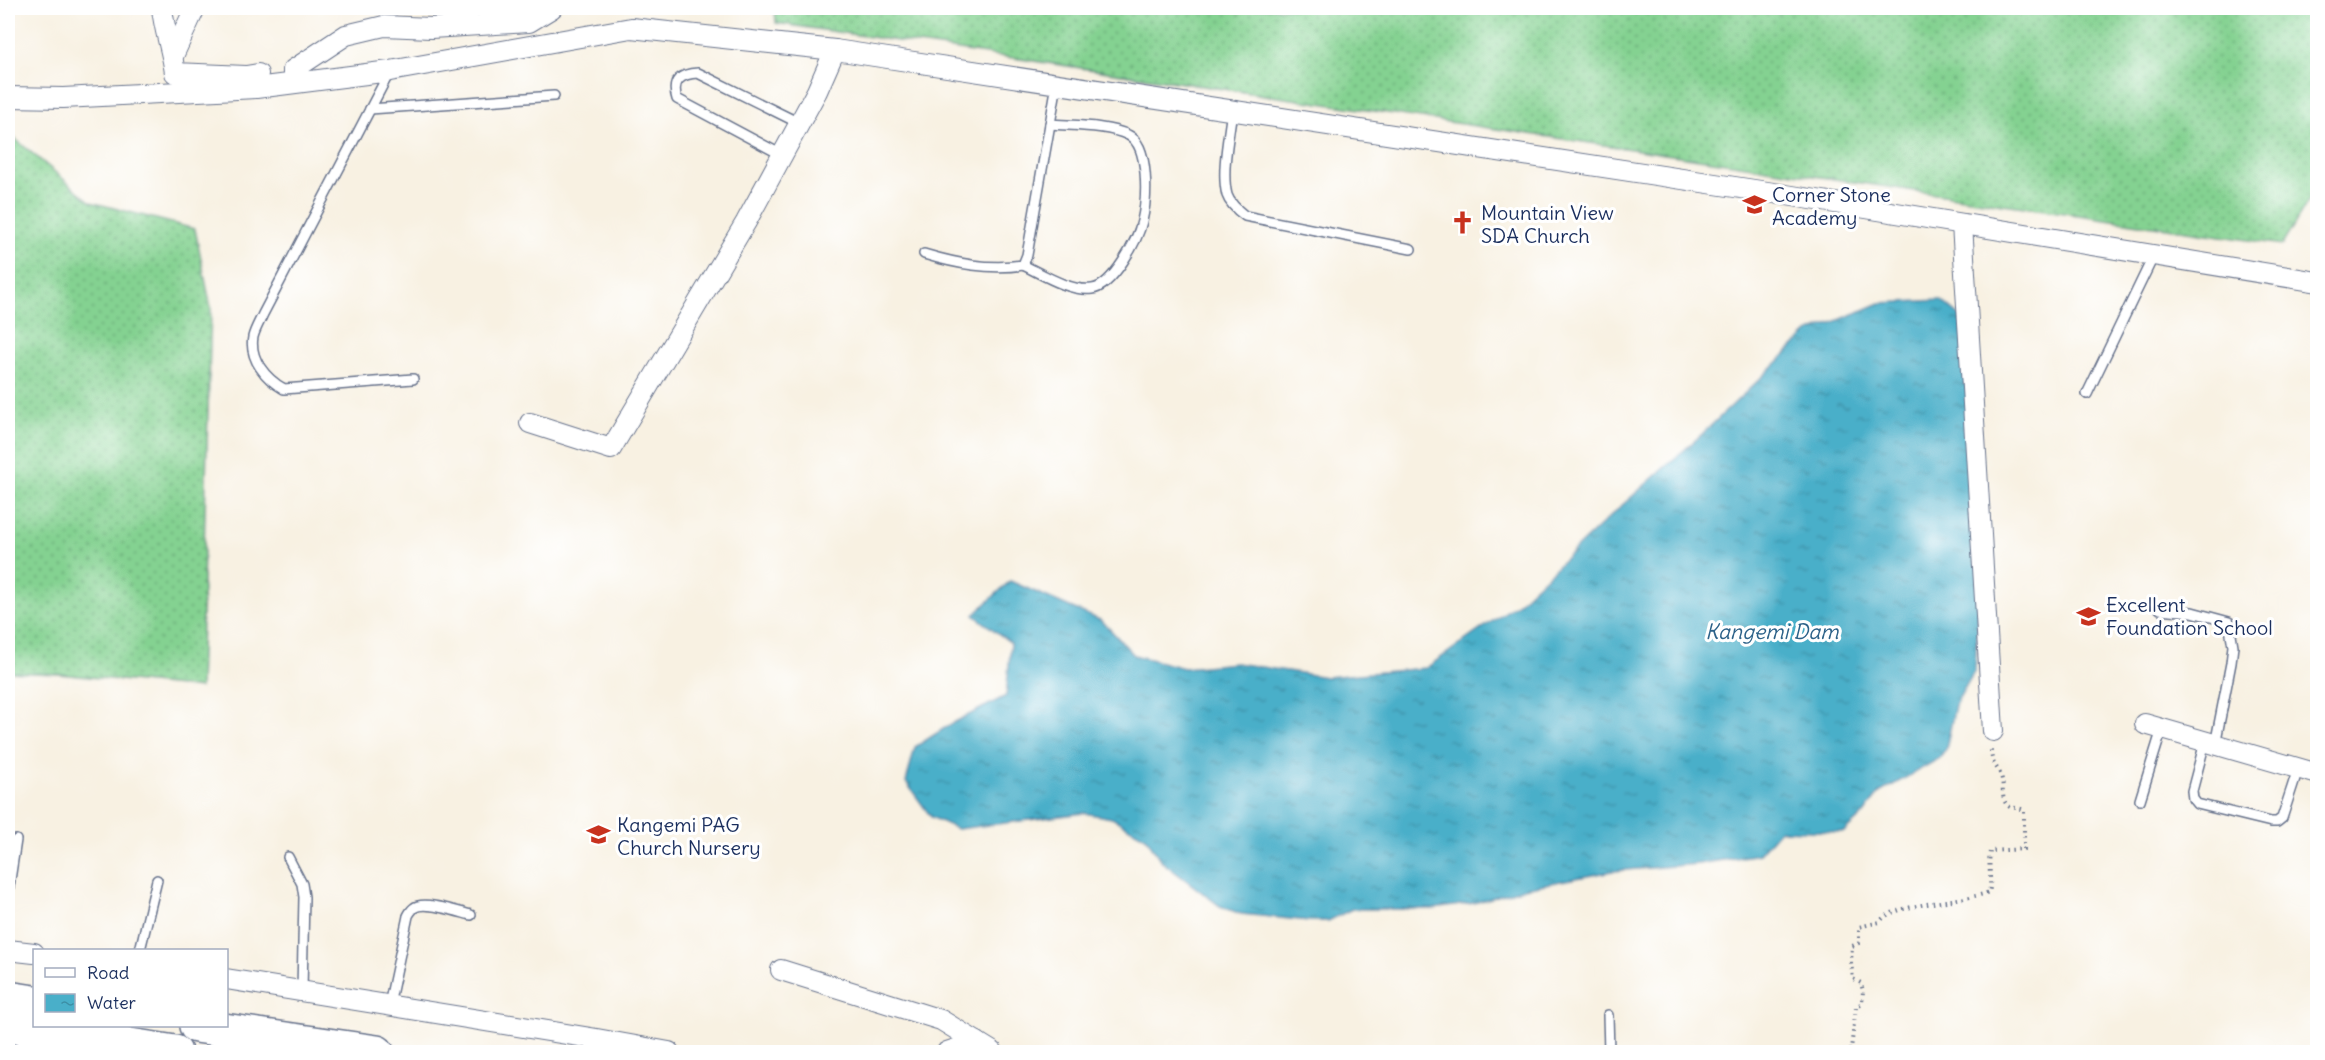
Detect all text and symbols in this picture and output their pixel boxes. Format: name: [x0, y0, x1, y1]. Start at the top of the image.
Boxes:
place label: Corner Stone Academy: [1772, 182, 1891, 230]
school or university icon: Corner Stone Academy: [1741, 192, 1767, 218]
place label: Mountain View SDA Church: [1481, 200, 1614, 248]
church icon: Mountain View SDA Church: [1450, 210, 1476, 236]
place label: Excellent Foundation School: [2106, 592, 2273, 640]
school or university icon: Excellent Foundation School: [2075, 603, 2101, 629]
water label: Kangemi Dam: [1705, 618, 1839, 645]
place label: Kangemi PAG Church Nursery: [617, 812, 761, 860]
school or university icon: Kangemi PAG Church Nursery: [586, 822, 612, 848]
legend: [33, 949, 228, 1027]
text: Road: [87, 961, 130, 984]
text: Water: [87, 991, 137, 1014]

